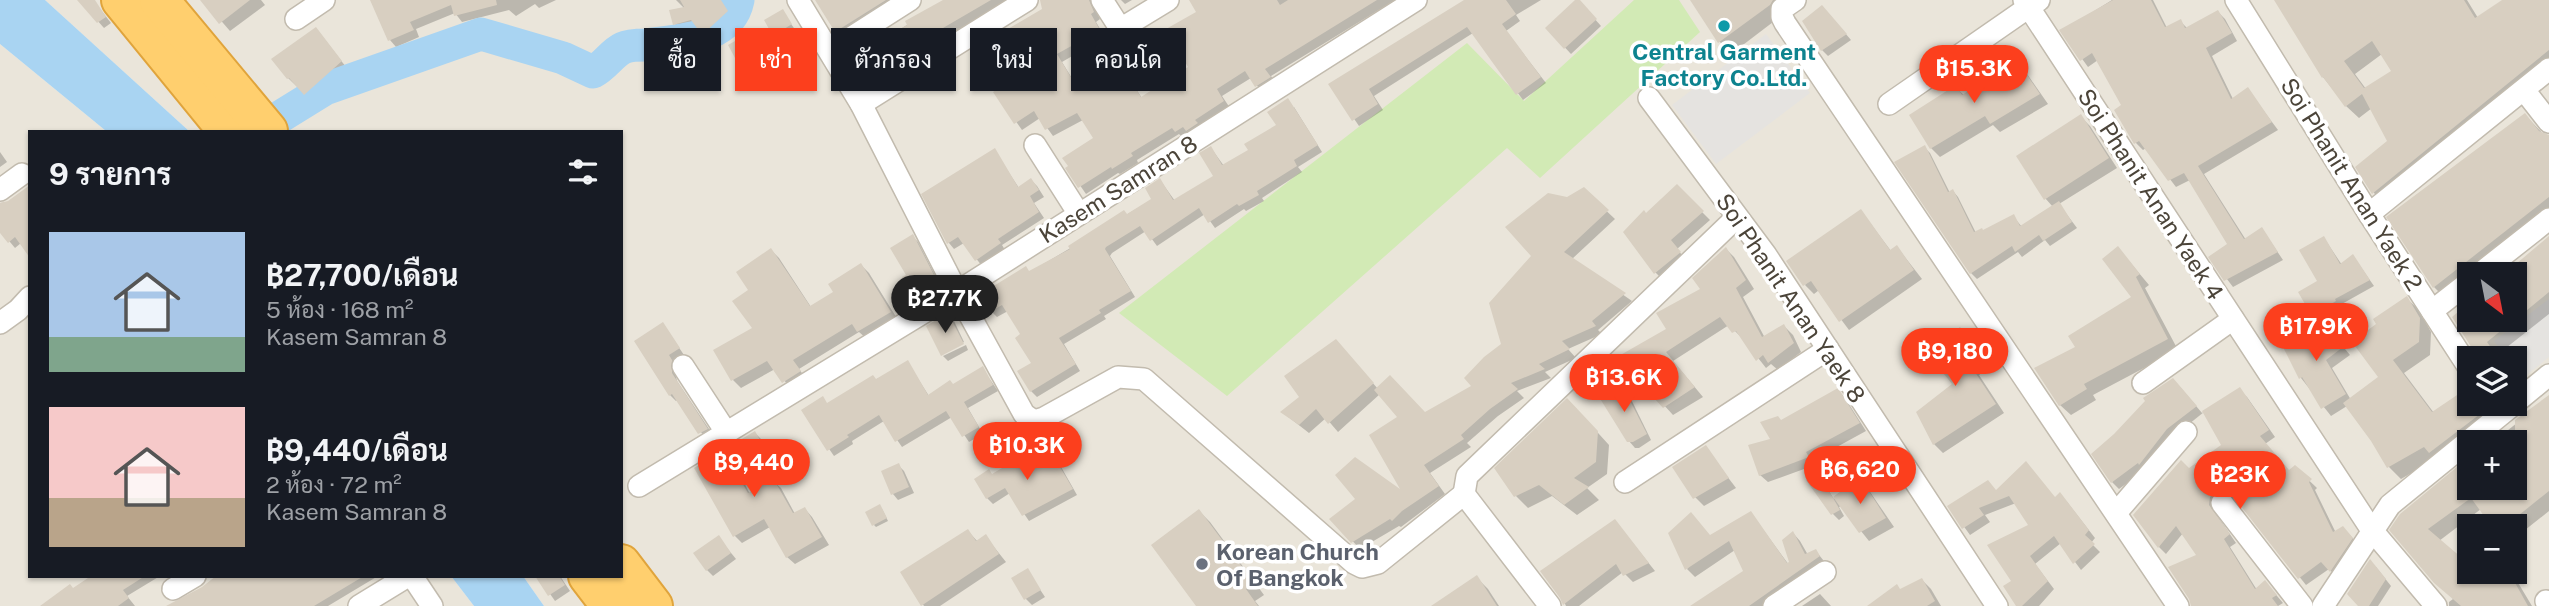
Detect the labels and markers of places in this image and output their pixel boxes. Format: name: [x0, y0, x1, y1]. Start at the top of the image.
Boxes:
marker: Central Garment Factory Co.Ltd.: [1716, 18, 1732, 34]
place label: Central Garment Factory Co.Ltd.: [1632, 38, 1816, 91]
pin: ฿15.3K: [1917, 46, 2031, 105]
pin: ฿27.7K: [888, 276, 1002, 335]
pin: ฿17.9K: [2259, 304, 2373, 363]
pin: ฿9,180: [1898, 328, 2012, 388]
pin: ฿13.6K: [1567, 354, 1681, 414]
pin: ฿10.3K: [970, 422, 1084, 482]
pin: ฿9,440: [697, 440, 811, 499]
pin: ฿6,620: [1803, 447, 1917, 506]
pin: ฿23K: [2199, 452, 2281, 511]
place label: Korean Church Of Bangkok: [1216, 538, 1379, 591]
marker: Korean Church Of Bangkok: [1194, 556, 1210, 572]

